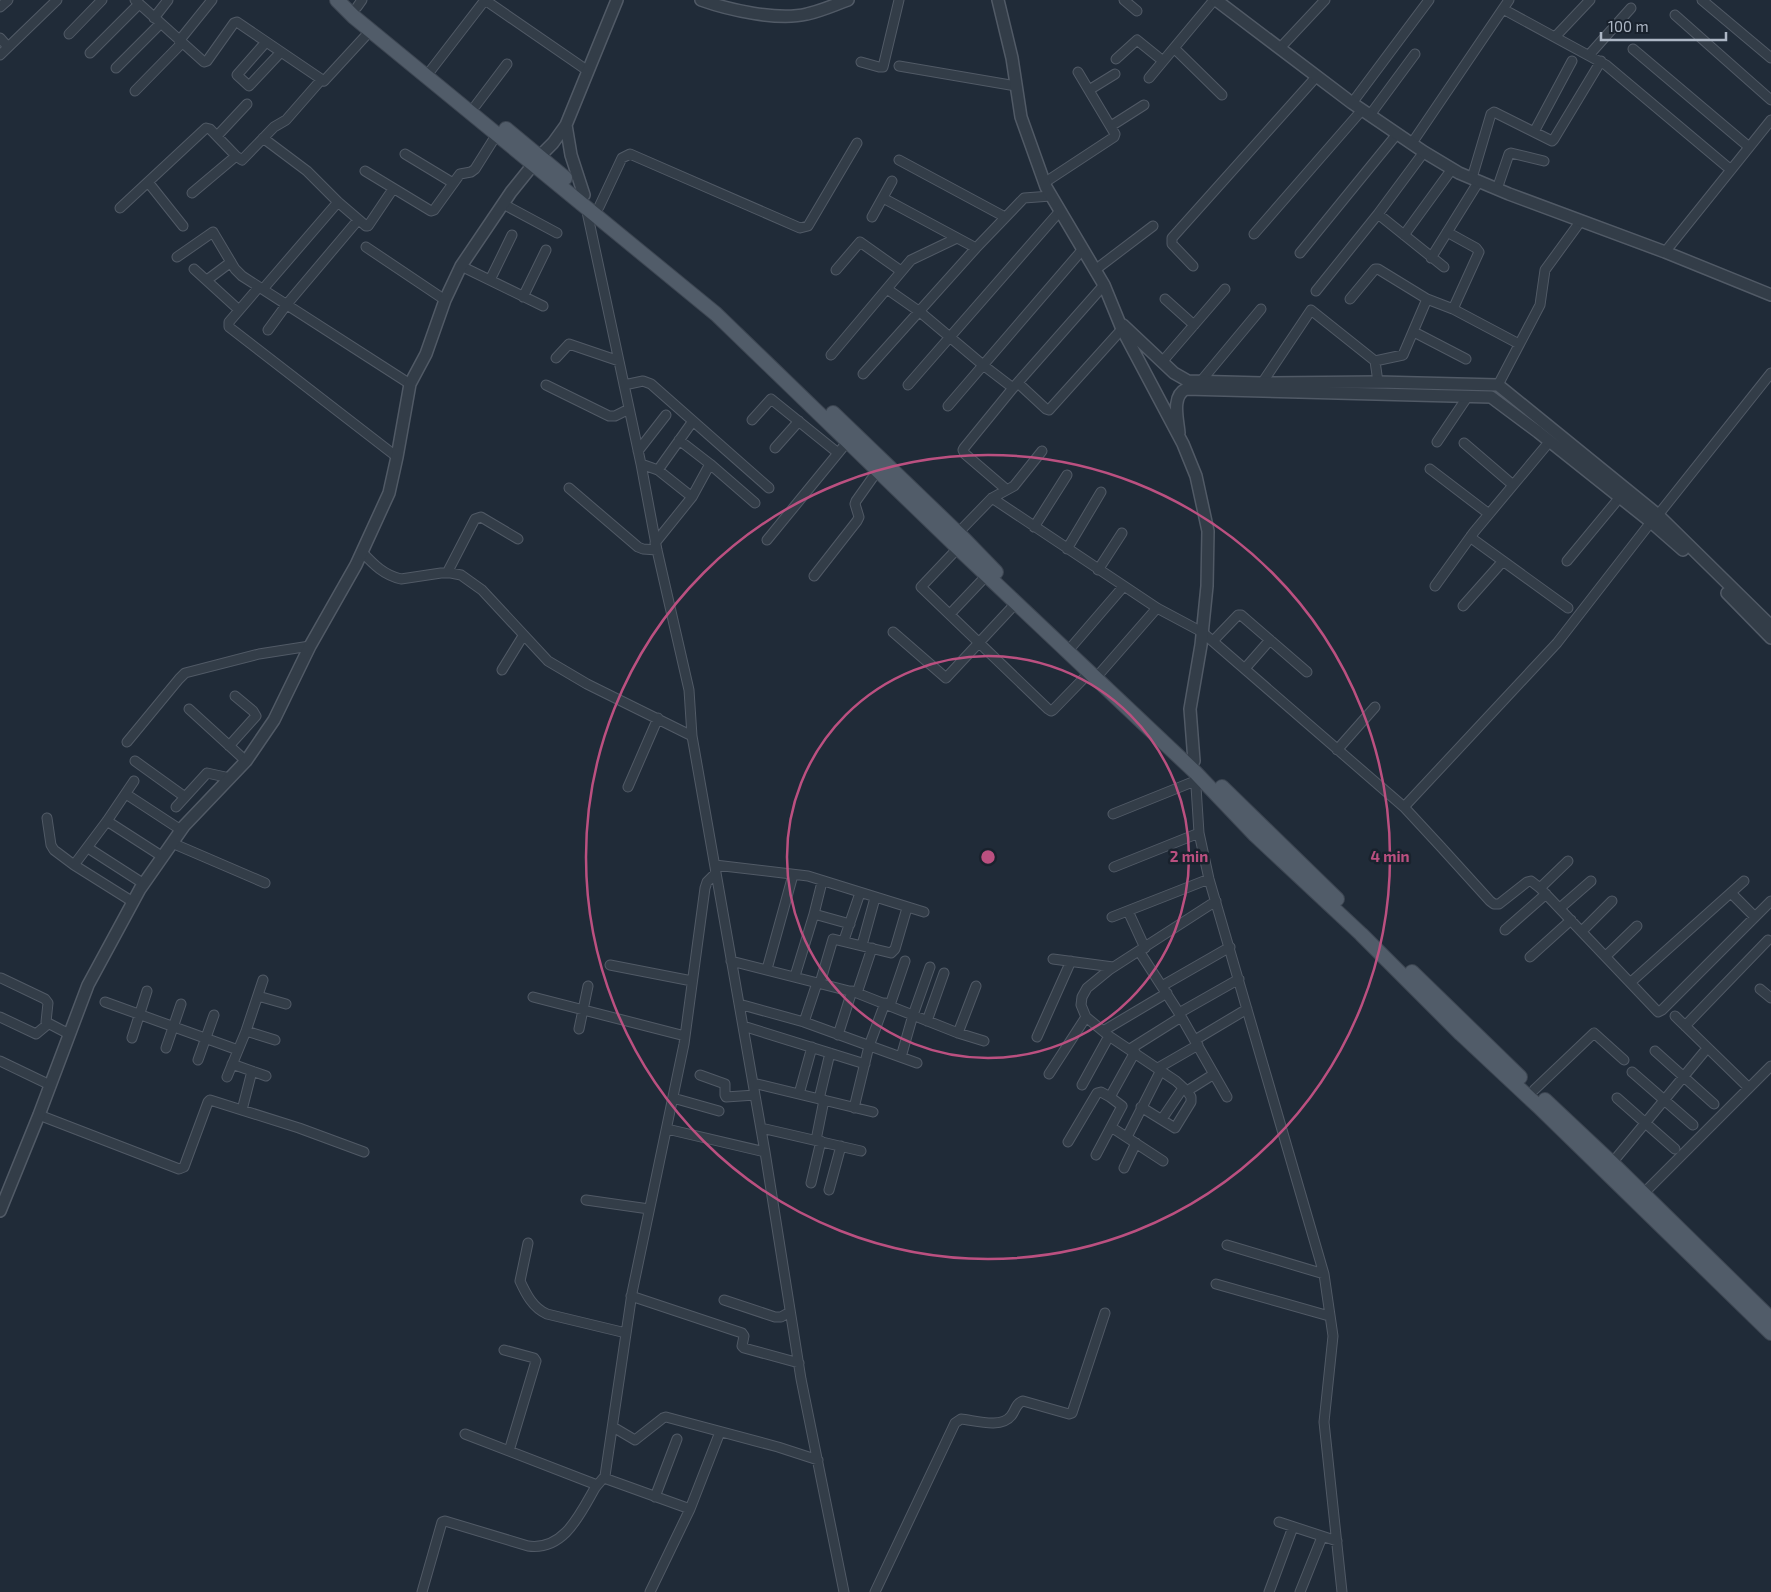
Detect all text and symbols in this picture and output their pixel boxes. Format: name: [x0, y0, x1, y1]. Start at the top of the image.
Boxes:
scale bar: [1601, 10, 1726, 42]
text: 100 m: [1608, 17, 1649, 35]
text: 2 min: [1170, 847, 1208, 865]
text: 4 min: [1370, 847, 1410, 865]
centre of rings: [979, 848, 997, 866]

